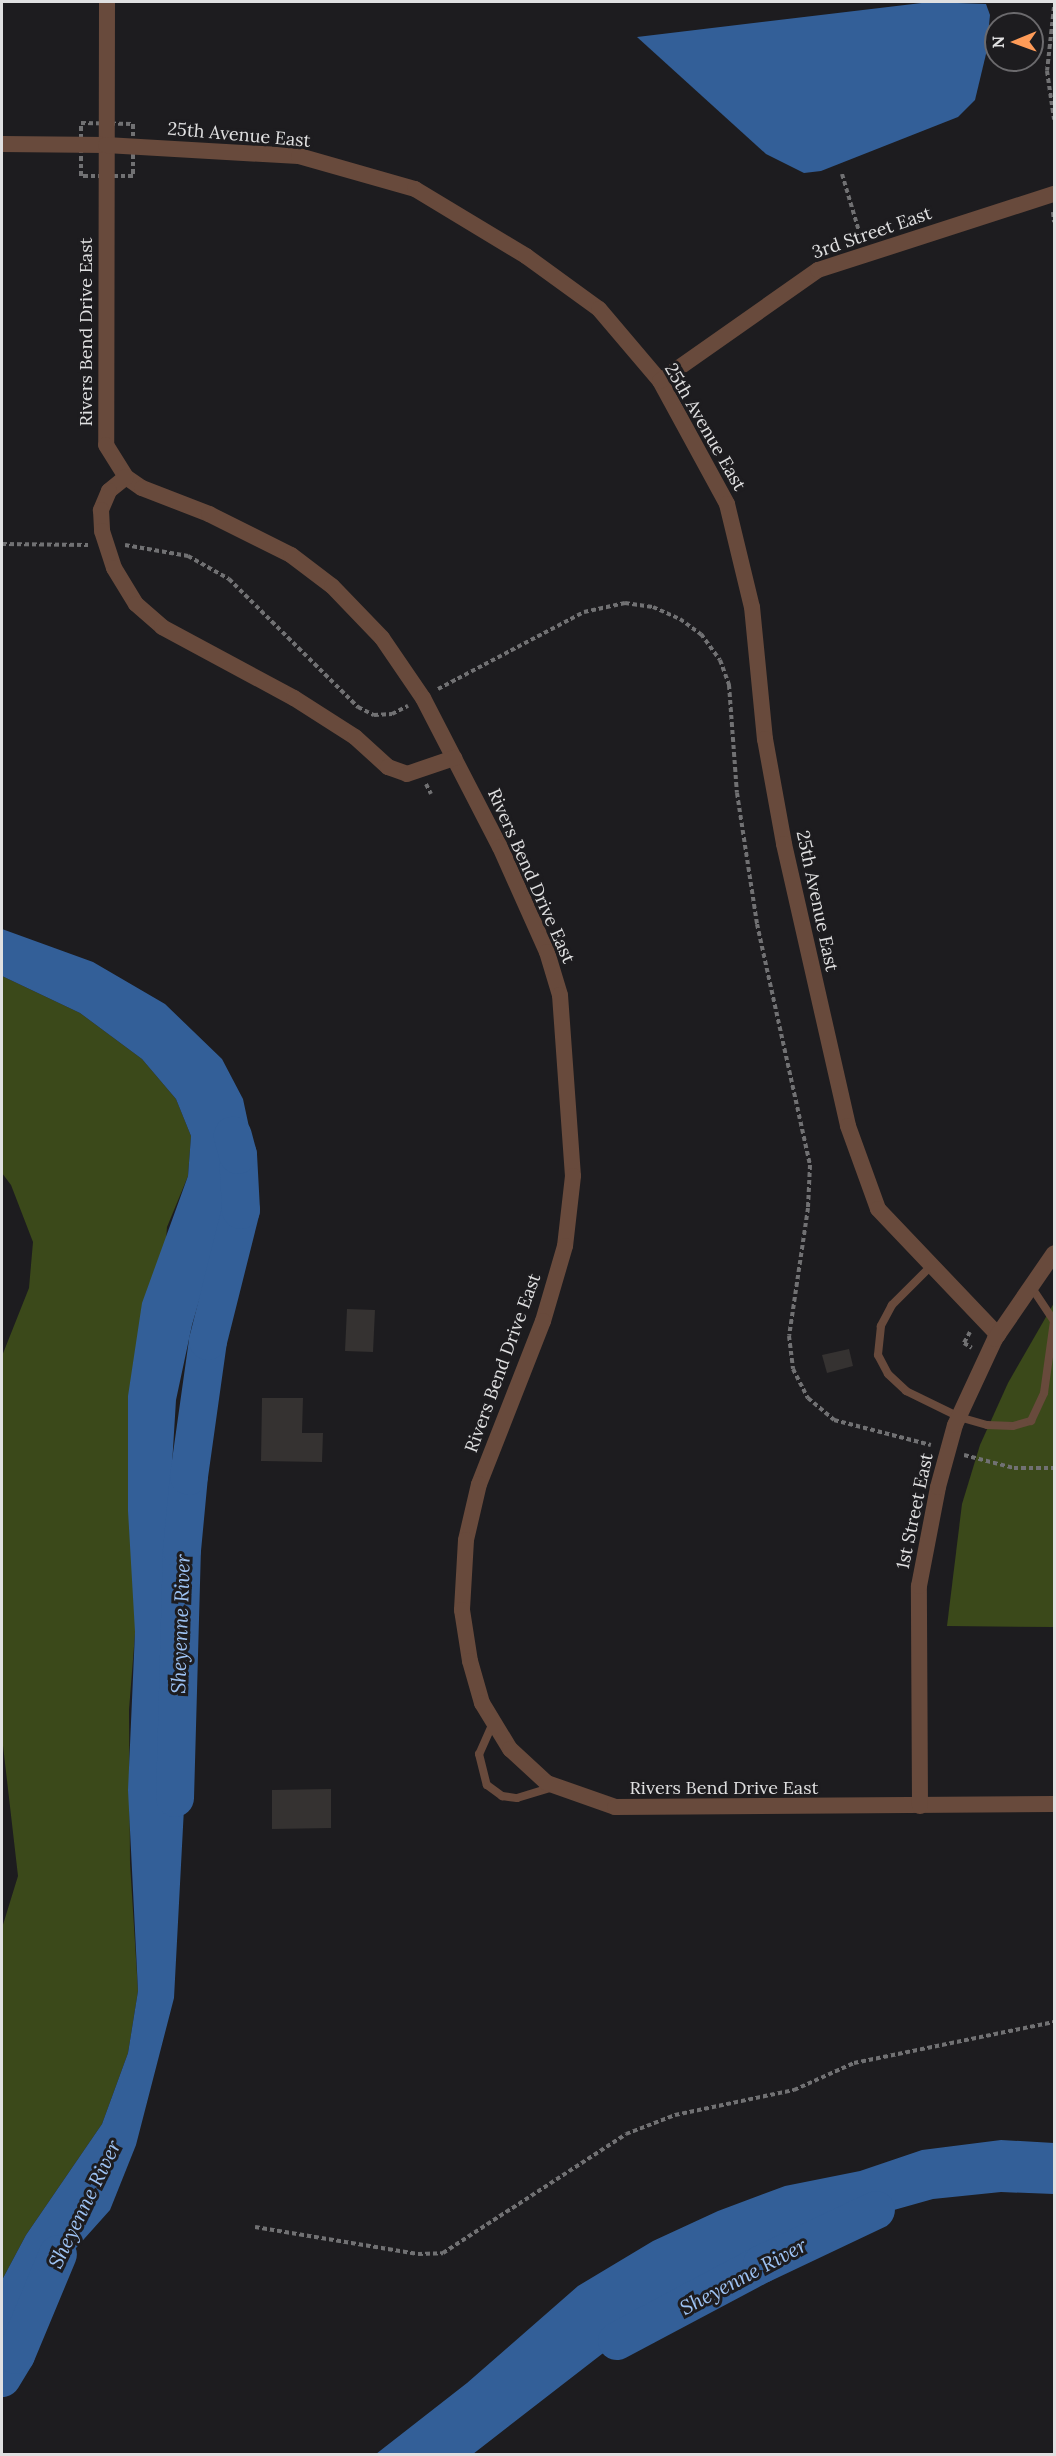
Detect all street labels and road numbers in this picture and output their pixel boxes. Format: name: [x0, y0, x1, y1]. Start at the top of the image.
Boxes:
street label: 25th Avenue East: [167, 118, 311, 152]
street label: 3rd Street East: [810, 202, 934, 264]
street label: Rivers Bend Drive East: [75, 238, 97, 426]
street label: 25th Avenue East: [660, 359, 750, 495]
street label: Rivers Bend Drive East: [483, 785, 579, 967]
street label: 25th Avenue East: [792, 829, 842, 973]
street label: Rivers Bend Drive East: [461, 1271, 545, 1455]
street label: 1st Street East: [892, 1451, 938, 1571]
street label: Rivers Bend Drive East: [630, 1777, 818, 1799]

